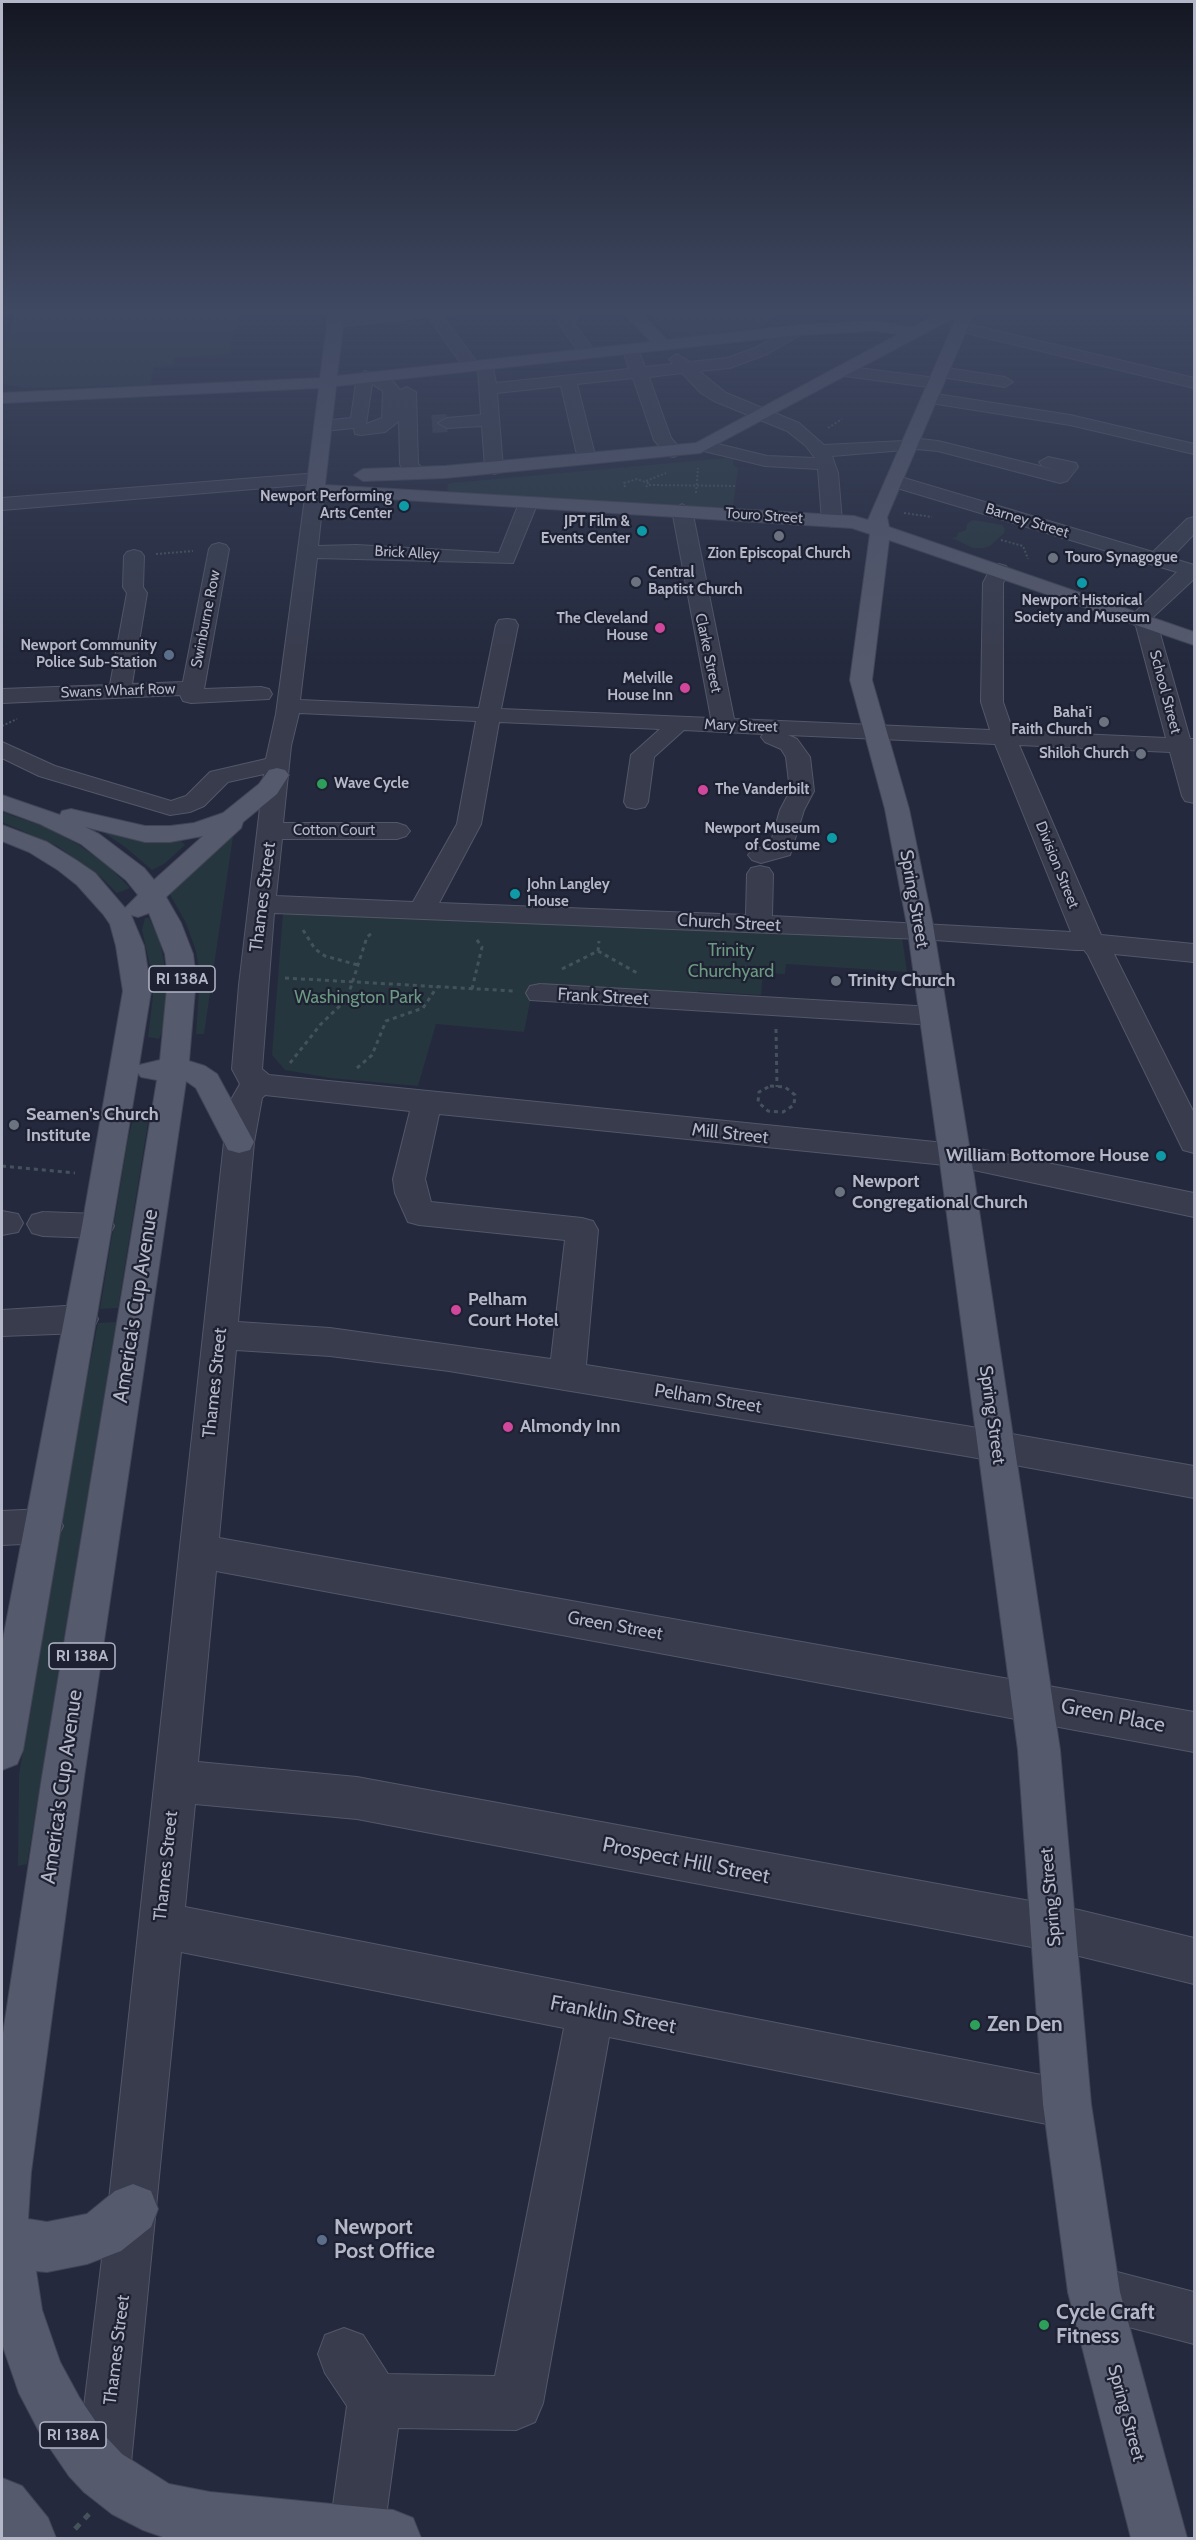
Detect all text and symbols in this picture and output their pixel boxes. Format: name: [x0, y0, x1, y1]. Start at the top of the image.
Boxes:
place label: Newport Performing Arts Center: [260, 488, 392, 523]
marker: Newport Performing Arts Center: [397, 499, 411, 513]
street label: Barney Street: [983, 500, 1071, 542]
street label: Touro Street: [725, 504, 803, 528]
place label: JPT Film & Events Center: [541, 513, 630, 548]
marker: JPT Film & Events Center: [635, 524, 649, 538]
marker: Zion Episcopal Church: [772, 529, 786, 543]
street label: Brick Alley: [374, 542, 440, 564]
place label: Zion Episcopal Church: [707, 545, 851, 563]
place label: Touro Synagogue: [1065, 549, 1178, 567]
marker: Touro Synagogue: [1046, 551, 1060, 565]
place label: Central Baptist Church: [648, 564, 743, 599]
street label: Swinburne Row: [188, 569, 224, 669]
marker: Central Baptist Church: [629, 575, 643, 589]
marker: Newport Historical Society and Museum: [1075, 576, 1089, 590]
place label: Newport Historical Society and Museum: [1014, 592, 1150, 627]
place label: The Cleveland House: [556, 610, 648, 645]
street label: Clarke Street: [691, 612, 725, 694]
marker: The Cleveland House: [653, 621, 667, 635]
place label: Newport Community Police Sub-Station: [20, 637, 157, 672]
marker: Newport Community Police Sub-Station: [162, 648, 176, 662]
street label: School Street: [1145, 648, 1185, 736]
place label: Melville House Inn: [607, 670, 673, 705]
street label: Swans Wharf Row: [60, 680, 176, 702]
marker: Melville House Inn: [678, 681, 692, 695]
place label: Baha'i Faith Church: [1011, 704, 1092, 739]
marker: Baha'i Faith Church: [1097, 715, 1111, 729]
street label: Mary Street: [704, 716, 778, 736]
place label: Shiloh Church: [1039, 745, 1129, 763]
marker: Shiloh Church: [1134, 747, 1148, 761]
place label: Wave Cycle: [334, 775, 409, 793]
marker: Wave Cycle: [315, 777, 329, 791]
place label: The Vanderbilt: [715, 781, 809, 799]
marker: The Vanderbilt: [696, 783, 710, 797]
street label: Division Street: [1031, 819, 1083, 911]
place label: Newport Museum of Costume: [704, 820, 820, 855]
street label: Cotton Court: [293, 822, 375, 840]
marker: Newport Museum of Costume: [825, 831, 839, 845]
street label: Thames Street: [246, 841, 280, 953]
street label: Spring Street: [895, 848, 933, 950]
place label: John Langley House: [527, 876, 610, 911]
marker: John Langley House: [508, 887, 522, 901]
street label: Church Street: [677, 909, 781, 937]
park label: Trinity Churchyard: [688, 940, 774, 982]
road number: RI 138A: [149, 966, 215, 992]
place label: Trinity Church: [848, 970, 956, 992]
marker: Trinity Church: [829, 974, 843, 988]
street label: Frank Street: [557, 984, 649, 1010]
park label: Washington Park: [294, 987, 422, 1009]
place label: Seamen's Church Institute: [26, 1104, 159, 1146]
marker: Seamen's Church Institute: [7, 1118, 21, 1132]
street label: Mill Street: [691, 1119, 769, 1149]
place label: William Bottomore House: [946, 1145, 1149, 1167]
marker: William Bottomore House: [1154, 1149, 1168, 1163]
place label: Newport Congregational Church: [852, 1171, 1028, 1214]
marker: Newport Congregational Church: [833, 1185, 847, 1199]
street label: America's Cup Avenue: [108, 1207, 164, 1405]
place label: Pelham Court Hotel: [468, 1289, 558, 1332]
marker: Pelham Court Hotel: [449, 1303, 463, 1317]
street label: Thames Street: [198, 1327, 232, 1439]
street label: Spring Street: [974, 1364, 1010, 1466]
street label: Pelham Street: [653, 1380, 763, 1418]
place label: Almondy Inn: [520, 1416, 620, 1438]
marker: Almondy Inn: [501, 1420, 515, 1434]
street label: Green Street: [566, 1607, 664, 1645]
road number: RI 138A: [49, 1643, 115, 1669]
street label: America's Cup Avenue: [36, 1688, 88, 1886]
street label: Green Place: [1059, 1694, 1167, 1738]
street label: Thames Street: [149, 1810, 183, 1922]
street label: Prospect Hill Street: [600, 1832, 772, 1890]
street label: Spring Street: [1036, 1847, 1066, 1947]
street label: Franklin Street: [548, 1990, 678, 2040]
place label: Zen Den: [987, 2012, 1063, 2038]
marker: Zen Den: [968, 2018, 982, 2032]
place label: Newport Post Office: [334, 2215, 435, 2265]
marker: Newport Post Office: [315, 2233, 329, 2247]
street label: Thames Street: [100, 2294, 134, 2406]
place label: Cycle Craft Fitness: [1056, 2300, 1155, 2350]
marker: Cycle Craft Fitness: [1037, 2318, 1051, 2332]
street label: Spring Street: [1103, 2362, 1149, 2464]
road number: RI 138A: [40, 2422, 106, 2448]

